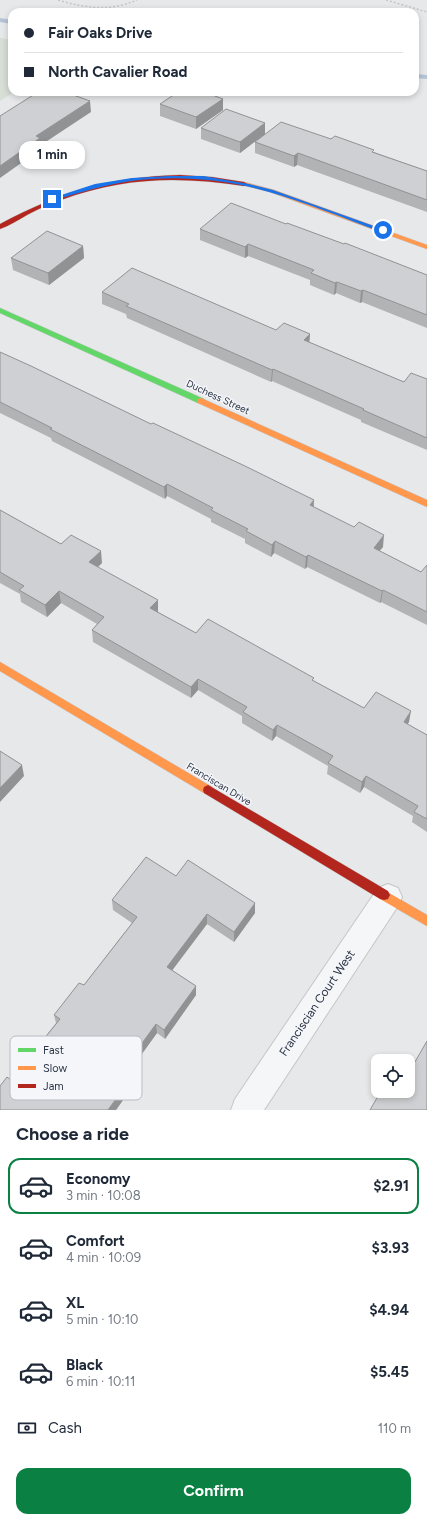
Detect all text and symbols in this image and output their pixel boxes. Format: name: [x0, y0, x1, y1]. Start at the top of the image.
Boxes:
text: Fair Oaks Drive: [48, 24, 152, 42]
text: North Cavalier Road: [48, 63, 187, 81]
callout: 1 min: [19, 141, 85, 169]
text: 1 min: [37, 147, 67, 162]
route end: [43, 190, 61, 208]
route start: [374, 221, 392, 239]
street label: Duchess Street: [184, 377, 252, 417]
street label: Franciscan Drive: [184, 760, 254, 809]
street label: Franciscian Court West: [276, 947, 358, 1059]
legend: [10, 1036, 142, 1100]
text: Fast: [43, 1044, 64, 1057]
map controls: [371, 1054, 415, 1098]
button: locate: [371, 1054, 415, 1098]
text: Slow: [43, 1062, 67, 1075]
text: Jam: [43, 1080, 64, 1093]
text: Choose a ride: [16, 1123, 129, 1145]
icon: car: [18, 1168, 54, 1204]
text: Economy: [66, 1170, 131, 1188]
text: $2.91: [373, 1177, 409, 1195]
text: 3 min · 10:08: [66, 1188, 141, 1203]
icon: car: [18, 1230, 54, 1266]
text: Comfort: [66, 1232, 125, 1250]
text: $3.93: [372, 1239, 409, 1257]
text: 4 min · 10:09: [66, 1250, 141, 1265]
icon: car: [18, 1292, 54, 1328]
text: XL: [66, 1294, 84, 1312]
text: $4.94: [369, 1301, 409, 1319]
text: 5 min · 10:10: [66, 1312, 138, 1327]
icon: car: [18, 1354, 54, 1390]
text: Black: [66, 1356, 103, 1374]
text: $5.45: [370, 1363, 409, 1381]
text: 6 min · 10:11: [66, 1374, 135, 1389]
icon: cash: [16, 1417, 38, 1439]
text: Cash: [48, 1419, 82, 1437]
text: 110 m: [378, 1421, 411, 1436]
button: Confirm: [16, 1468, 411, 1514]

